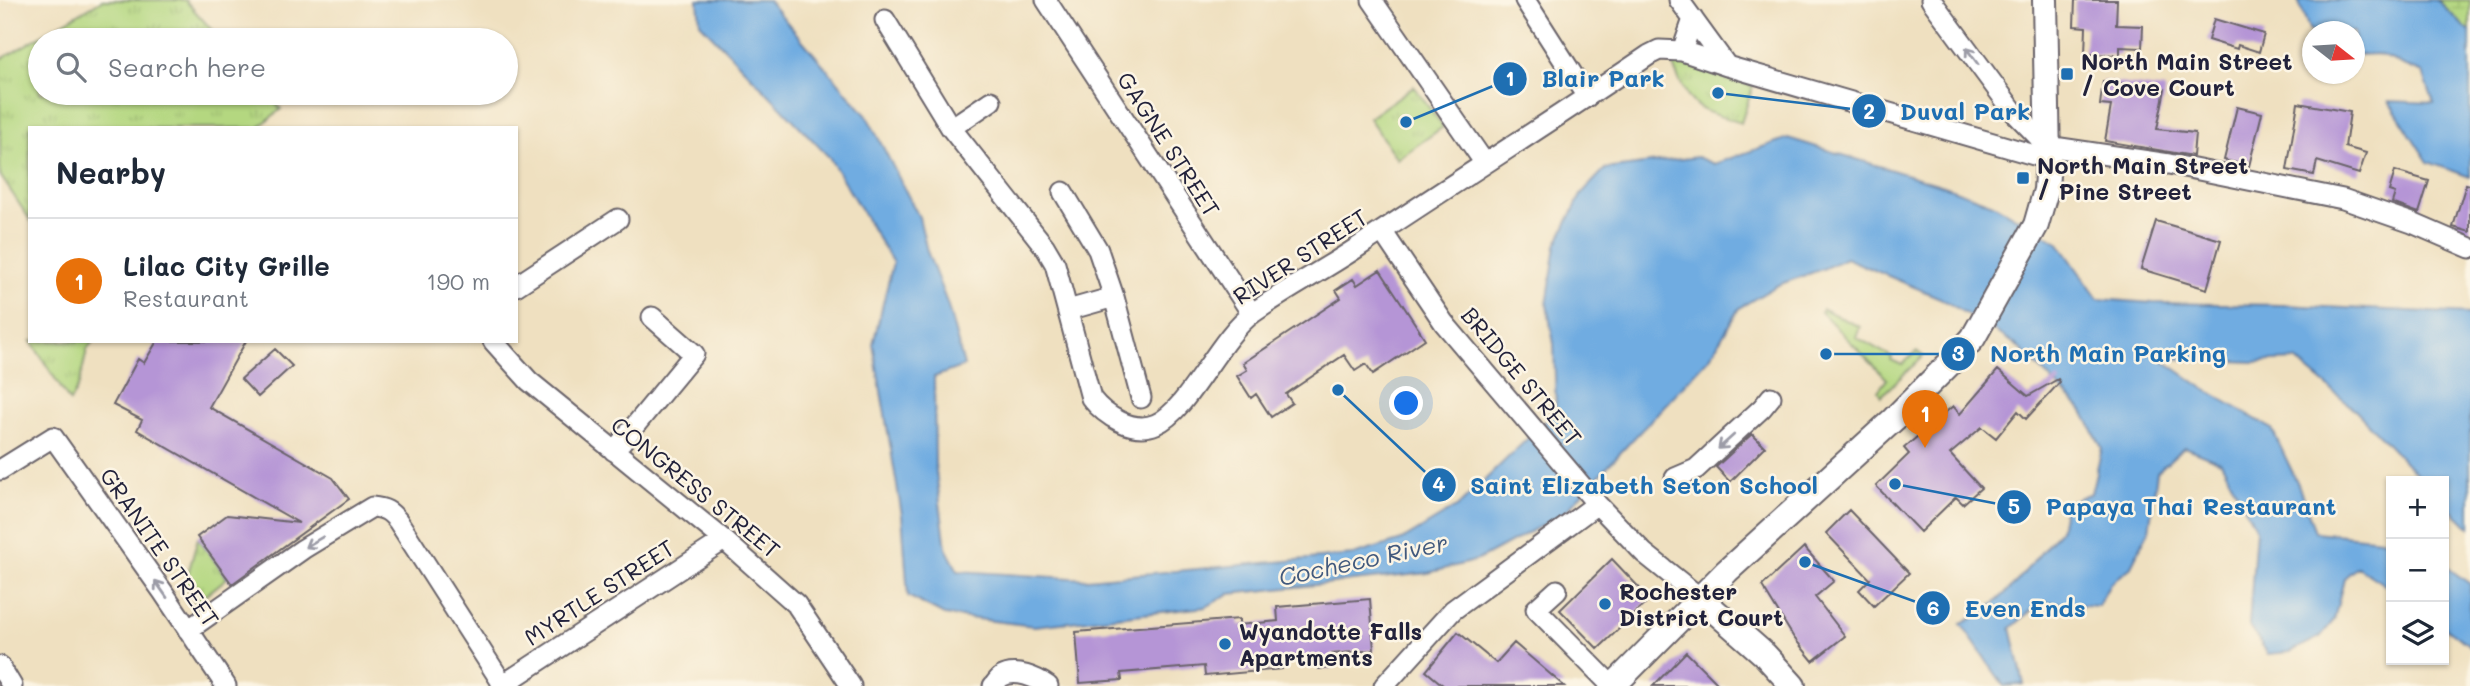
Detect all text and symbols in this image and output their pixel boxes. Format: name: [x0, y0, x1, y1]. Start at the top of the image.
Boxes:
north arrow: [2302, 21, 2365, 84]
search box: [28, 28, 518, 105]
place label: North Main Street / Cove Court: [2081, 46, 2292, 102]
one-way arrow: [1965, 47, 1980, 66]
icon: search: [52, 48, 90, 86]
text: Search here: [108, 50, 266, 84]
callout: Blair Park: [1493, 56, 1679, 101]
text: Blair Park: [1541, 62, 1665, 93]
text: 1: [1505, 64, 1515, 91]
street label: GAGNE STREET: [1111, 66, 1227, 222]
marker: North Main Street / Cove Court: [2059, 66, 2075, 82]
callout: Duval Park: [1851, 89, 2044, 134]
text: Duval Park: [1900, 95, 2030, 126]
text: 2: [1863, 97, 1875, 124]
place label: North Main Street / Pine Street: [2037, 150, 2248, 206]
text: Nearby: [56, 152, 166, 192]
marker: North Main Street / Pine Street: [2015, 170, 2031, 186]
street label: RIVER STREET: [1227, 201, 1373, 311]
text: Lilac City Grille: [123, 249, 330, 283]
text: 1: [74, 266, 84, 296]
text: 190 m: [426, 266, 490, 296]
text: Restaurant: [123, 283, 249, 313]
street label: BRIDGE STREET: [1455, 300, 1589, 452]
callout: North Main Parking: [1941, 332, 2240, 377]
text: North Main Parking: [1990, 337, 2226, 368]
text: 3: [1952, 339, 1964, 366]
your location: [1389, 386, 1423, 420]
pin: 1: [1902, 390, 1948, 448]
street label: CONGRESS STREET: [605, 409, 787, 565]
one-way arrow: [1718, 433, 1735, 450]
street label: GRANITE STREET: [94, 461, 226, 633]
callout: Saint Elizabeth Seton School: [1422, 463, 1832, 508]
text: Saint Elizabeth Seton School: [1470, 469, 1818, 500]
text: 4: [1432, 470, 1446, 497]
map controls: [2386, 476, 2449, 665]
button: +: [2386, 476, 2449, 539]
callout: Papaya Thai Restaurant: [1997, 484, 2350, 529]
text: Papaya Thai Restaurant: [2046, 490, 2336, 521]
text: 5: [2008, 492, 2020, 519]
water label: Cocheco River: [1276, 526, 1450, 592]
street label: MYRTLE STREET: [518, 532, 680, 652]
one-way arrow: [304, 536, 324, 550]
button: −: [2386, 539, 2449, 602]
place label: Rochester District Court: [1619, 576, 1783, 632]
one-way arrow: [154, 580, 168, 599]
callout: Even Ends: [1916, 586, 2100, 631]
text: Even Ends: [1964, 592, 2086, 623]
text: 6: [1927, 594, 1939, 621]
marker: Rochester District Court: [1597, 596, 1613, 612]
button: layers: [2386, 602, 2449, 665]
place label: Wyandotte Falls Apartments: [1239, 616, 1422, 672]
marker: Wyandotte Falls Apartments: [1217, 636, 1233, 652]

